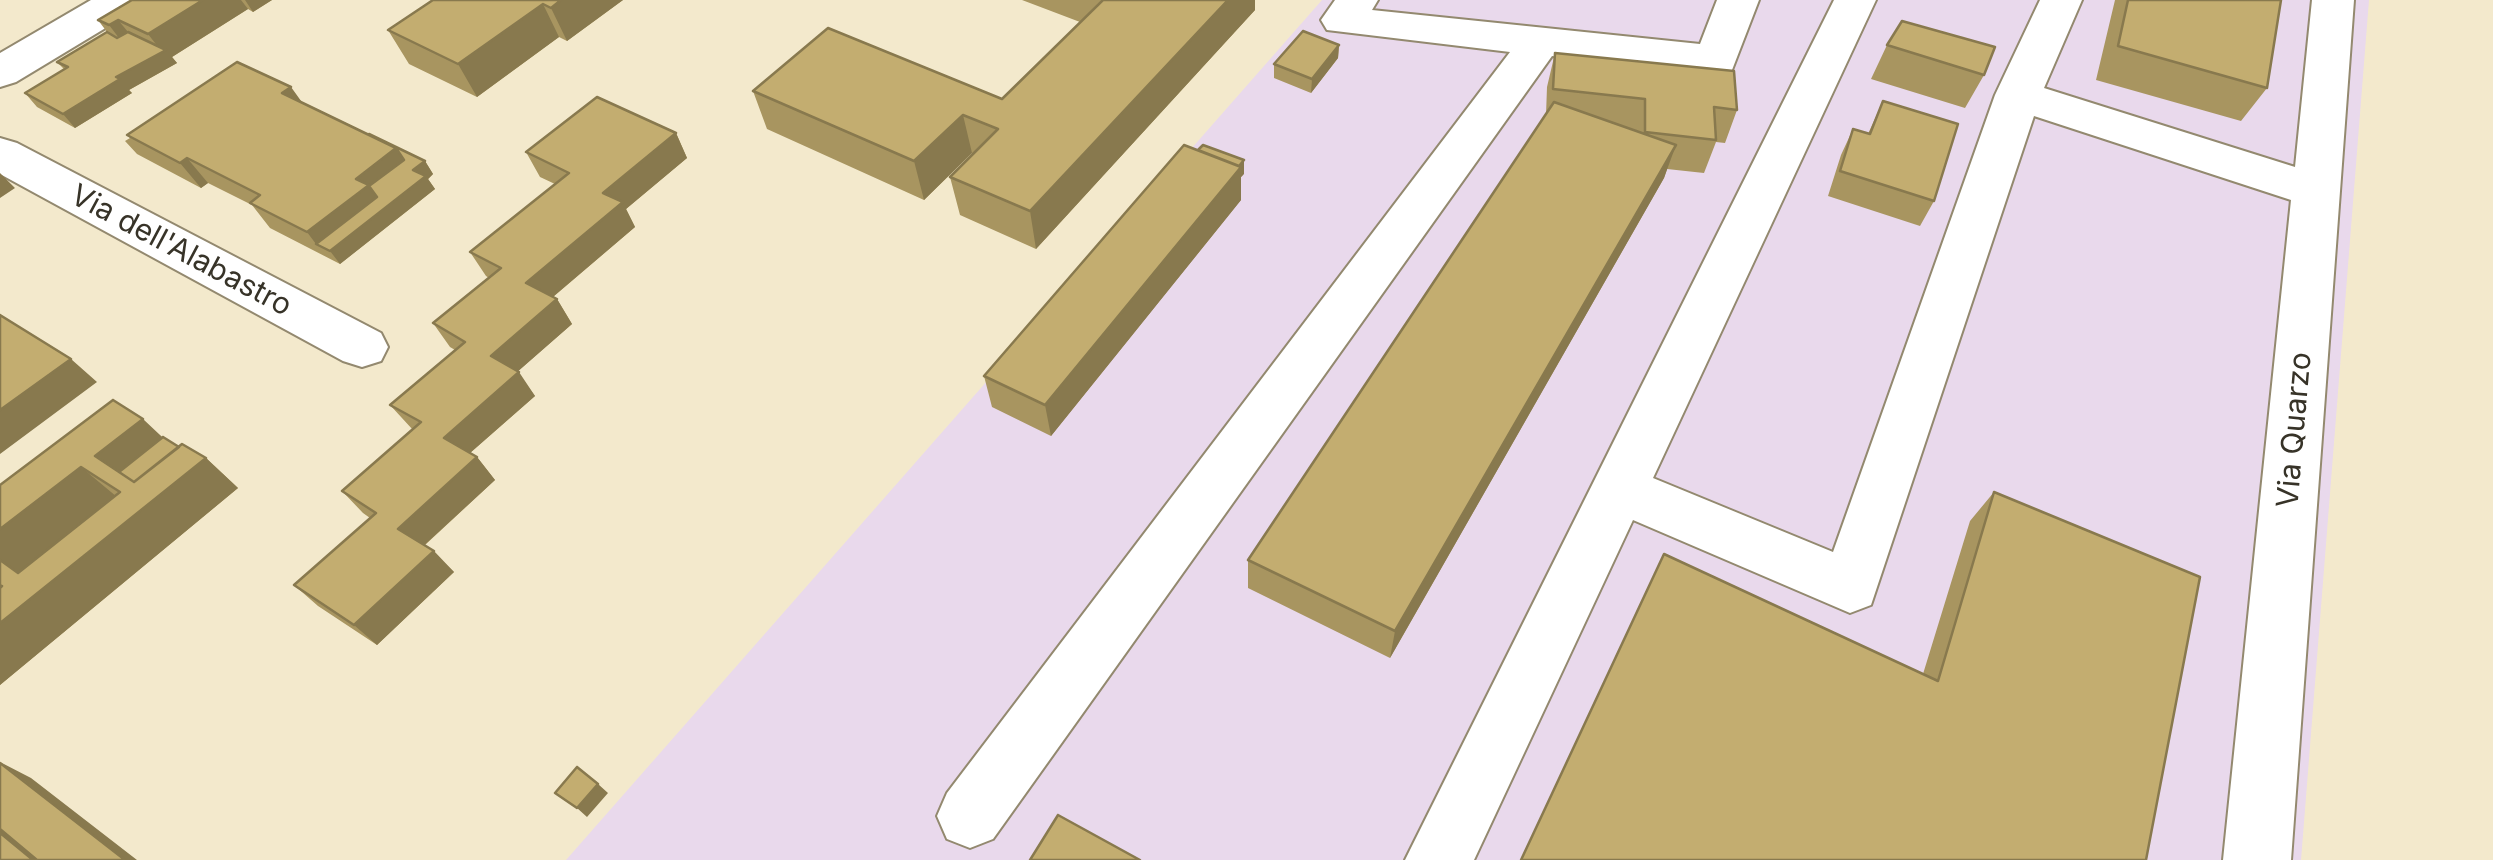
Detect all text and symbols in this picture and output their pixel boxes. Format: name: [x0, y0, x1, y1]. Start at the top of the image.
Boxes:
street label: Via dell'Alabastro: [64, 178, 298, 324]
street label: Via Quarzo: [2270, 351, 2320, 509]

